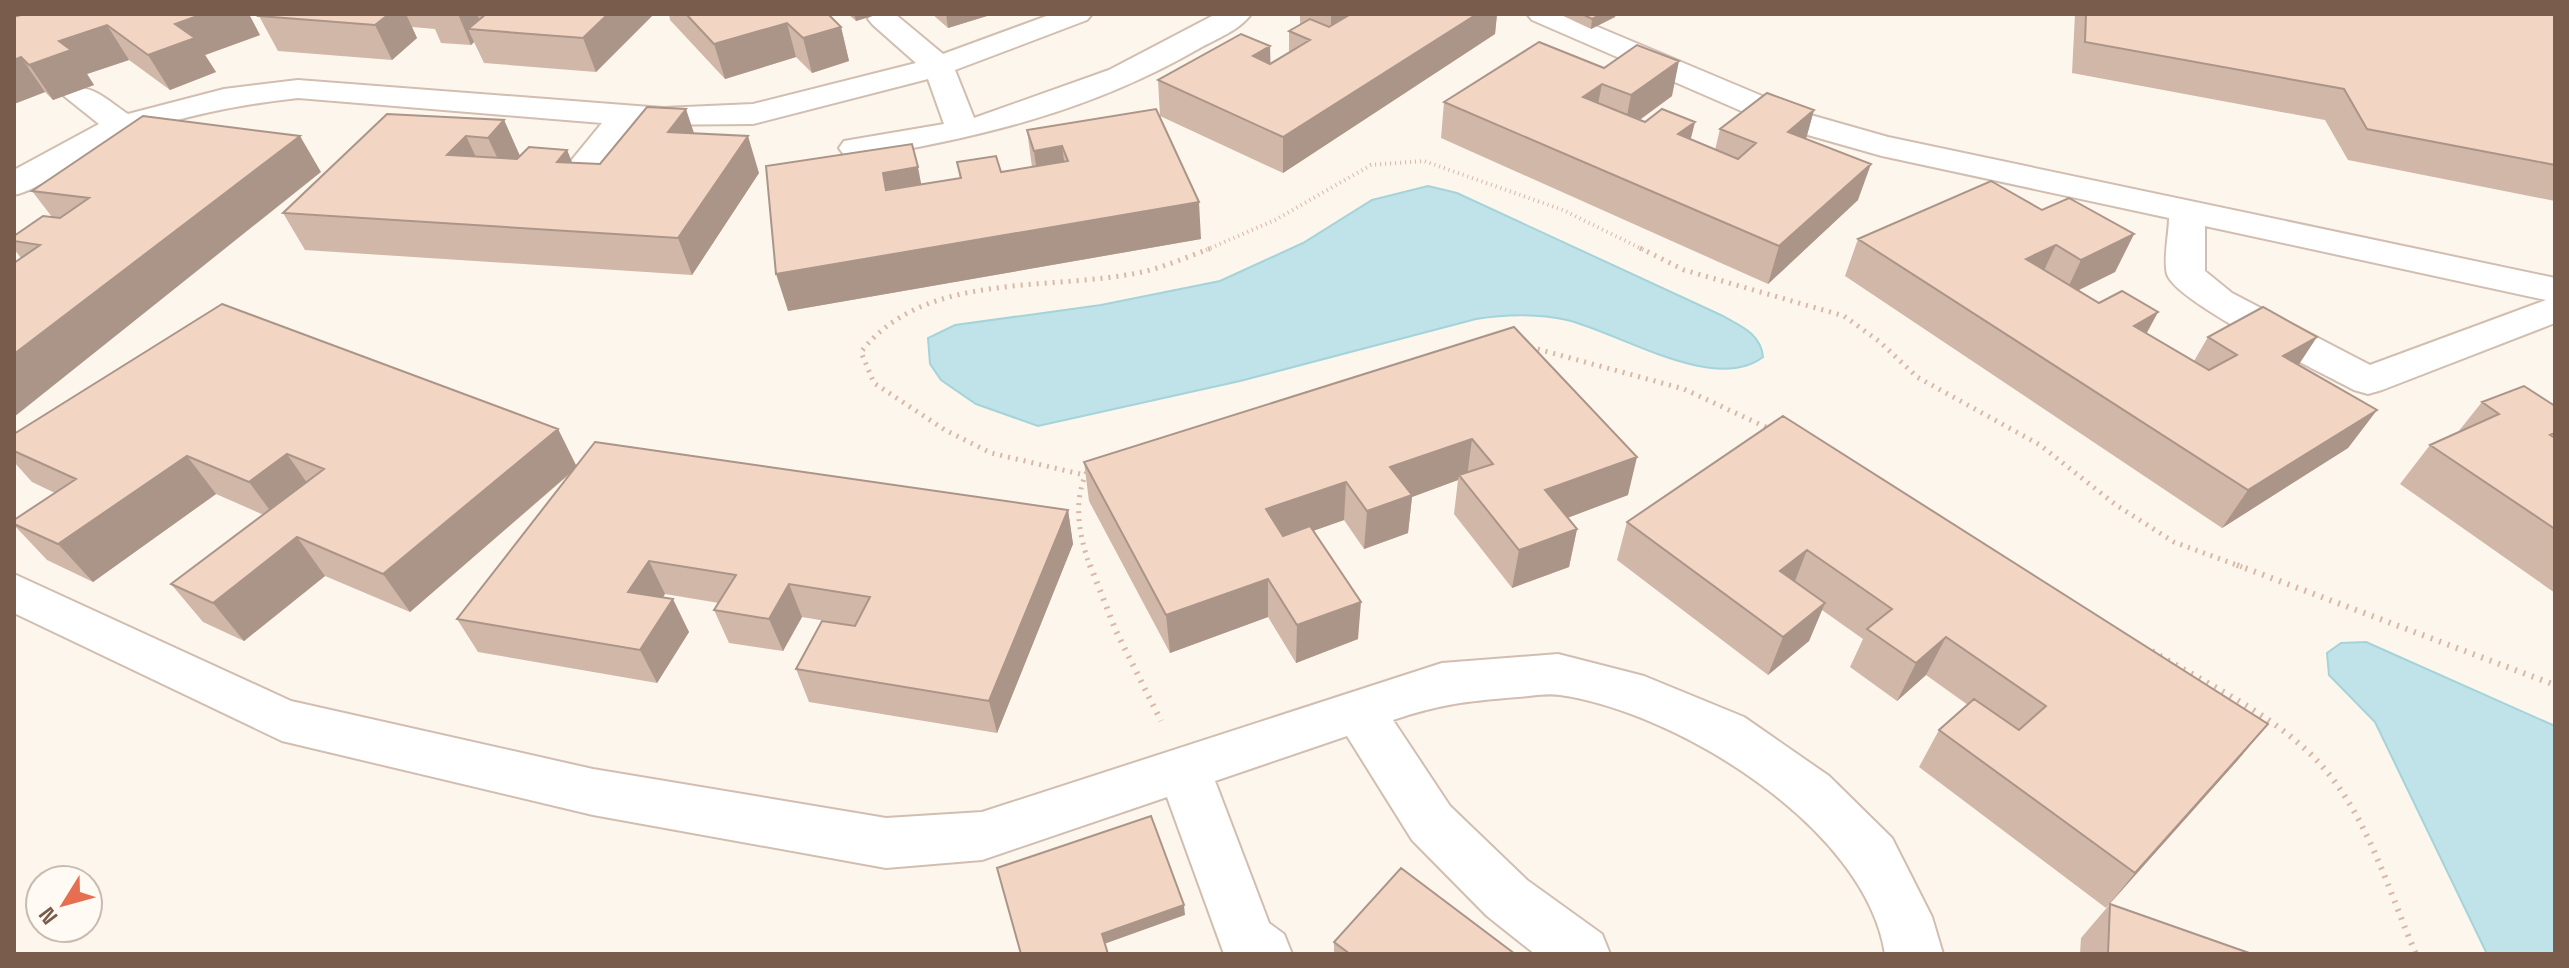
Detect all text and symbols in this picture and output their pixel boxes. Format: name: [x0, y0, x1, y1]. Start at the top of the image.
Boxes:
north arrow: [24, 864, 104, 944]
text: N: [32, 902, 64, 930]

